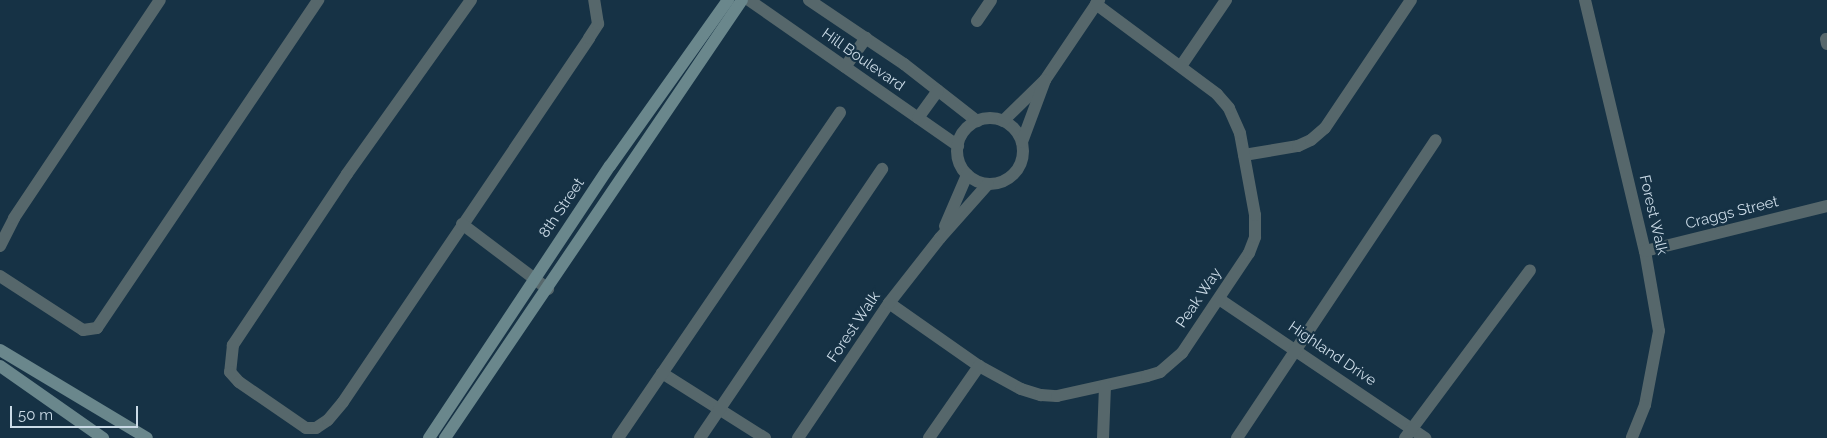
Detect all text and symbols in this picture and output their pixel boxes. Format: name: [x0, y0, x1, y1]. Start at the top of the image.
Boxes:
street label: Hill Boulevard: [818, 25, 908, 95]
street label: Forest Walk: [1635, 173, 1671, 257]
street label: 8th Street: [536, 175, 588, 241]
street label: Craggs Street: [1684, 193, 1780, 233]
street label: Peak Way: [1172, 264, 1226, 332]
street label: Forest Walk: [824, 288, 884, 366]
street label: Highland Drive: [1285, 318, 1379, 390]
scale bar: [12, 396, 140, 428]
text: 50 m: [18, 406, 53, 424]

